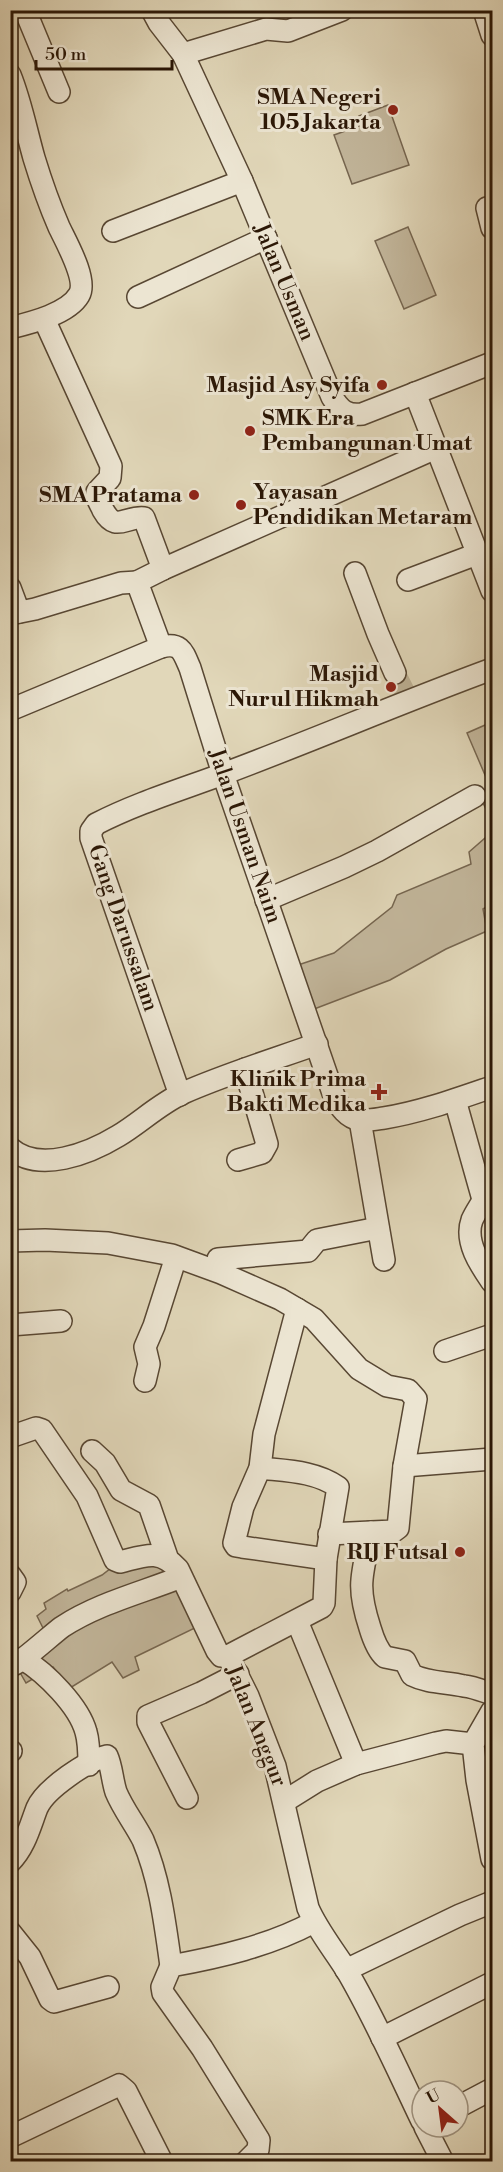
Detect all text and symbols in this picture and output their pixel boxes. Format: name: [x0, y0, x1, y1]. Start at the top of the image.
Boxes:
scale bar: [36, 33, 172, 71]
text: 50 m: [45, 43, 87, 66]
place label: SMA Negeri 105 Jakarta: [257, 84, 382, 136]
marker: SMA Negeri 105 Jakarta: [386, 103, 400, 117]
street label: Jalan Usman: [247, 218, 321, 345]
place label: Masjid Asy Syifa: [206, 372, 371, 399]
marker: Masjid Asy Syifa: [375, 378, 389, 392]
place label: SMK Era Pembangunan Umat: [262, 405, 472, 457]
marker: SMK Era Pembangunan Umat: [243, 424, 257, 438]
place label: Yayasan Pendidikan Metaram: [253, 479, 472, 531]
place label: SMA Pratama: [39, 482, 183, 509]
marker: SMA Pratama: [187, 488, 201, 502]
marker: Yayasan Pendidikan Metaram: [234, 498, 248, 512]
place label: Masjid Nurul Hikmah: [228, 661, 379, 713]
marker: Masjid Nurul Hikmah: [384, 680, 398, 694]
street label: Jalan Usman Naim: [202, 744, 288, 927]
street label: Gang Darussalam: [82, 841, 164, 1015]
place label: Klinik Prima Bakti Medika: [227, 1066, 367, 1118]
marker: Klinik Prima Bakti Medika: [370, 1083, 388, 1101]
place label: RIJ Futsal: [347, 1539, 448, 1566]
marker: RIJ Futsal: [453, 1545, 467, 1559]
street label: Jalan Anggur: [219, 1660, 293, 1791]
north arrow: [410, 2079, 470, 2139]
text: U: [423, 2085, 444, 2108]

